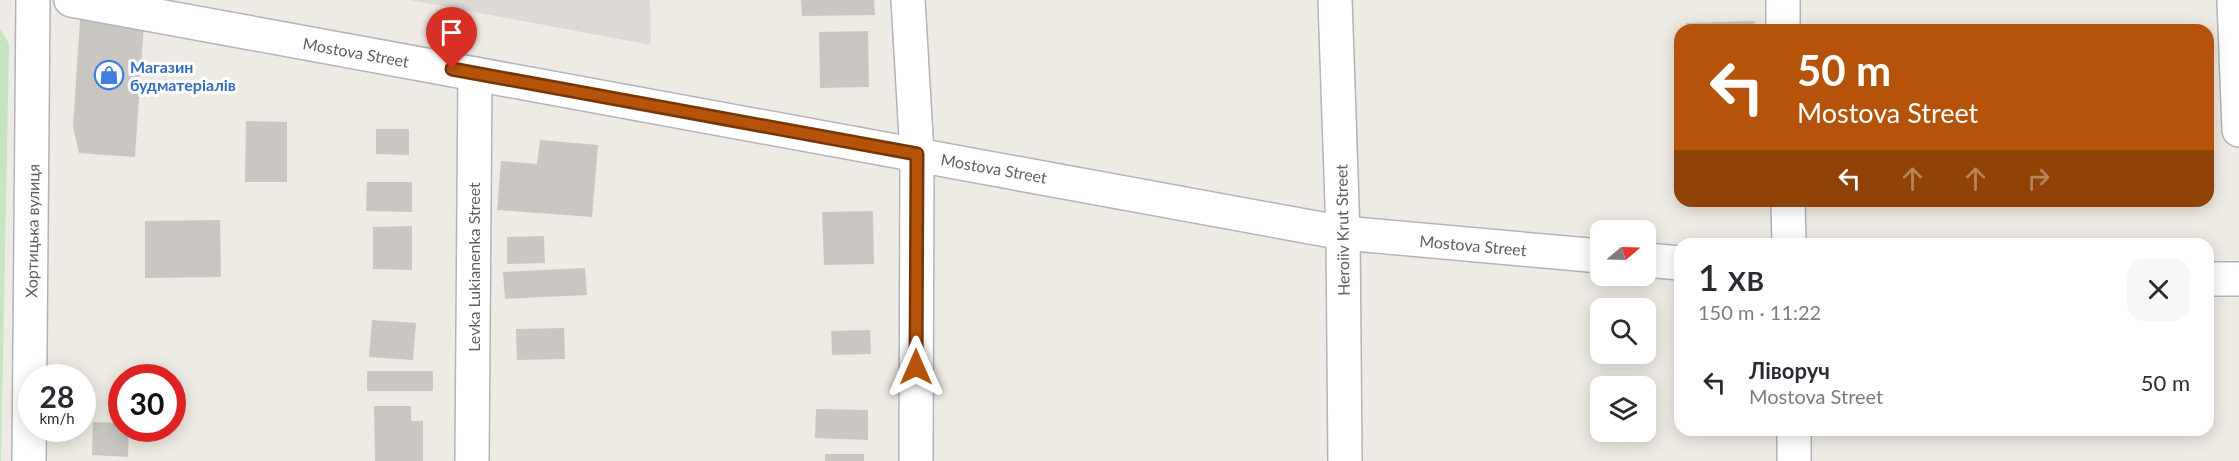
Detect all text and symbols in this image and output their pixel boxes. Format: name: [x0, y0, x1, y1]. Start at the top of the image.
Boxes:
pin: [426, 7, 477, 69]
icon: arrive: [435, 16, 468, 49]
street label: Mostova Street: [301, 33, 411, 71]
text: 50 m: [1797, 45, 1891, 95]
icon: left: [1698, 48, 1776, 126]
place label: Магазин будматеріалів: [130, 57, 236, 94]
shop icon: Магазин будматеріалів: [93, 59, 125, 91]
text: Mostova Street: [1797, 96, 1978, 129]
street label: Mostova Street: [939, 149, 1049, 187]
icon: left: [1833, 162, 1866, 195]
icon: ahead: [1896, 162, 1929, 195]
icon: ahead: [1959, 162, 1992, 195]
icon: right: [2022, 162, 2055, 195]
street label: Хортицька вулиця: [21, 164, 43, 298]
street label: Heroiiv Krut Street: [1331, 164, 1353, 296]
street label: Levka Lukianenka Street: [464, 182, 483, 352]
north arrow: [1590, 220, 1656, 286]
map controls: [1590, 220, 1656, 442]
street label: Mostova Street: [1419, 231, 1528, 259]
text: 1 хв: [1698, 255, 1764, 299]
button: close: [2127, 258, 2190, 321]
button: search: [1590, 298, 1656, 364]
text: 150 m · 11:22: [1698, 300, 1821, 324]
position arrow: [884, 335, 948, 399]
text: Ліворуч: [1749, 357, 1830, 384]
speed limit sign: 30: [108, 364, 186, 442]
icon: left: [1698, 366, 1731, 399]
text: 50 m: [2141, 369, 2190, 396]
button: layers: [1590, 376, 1656, 442]
text: 28: [40, 378, 74, 414]
text: Mostova Street: [1749, 384, 1883, 408]
text: km/h: [39, 409, 75, 427]

